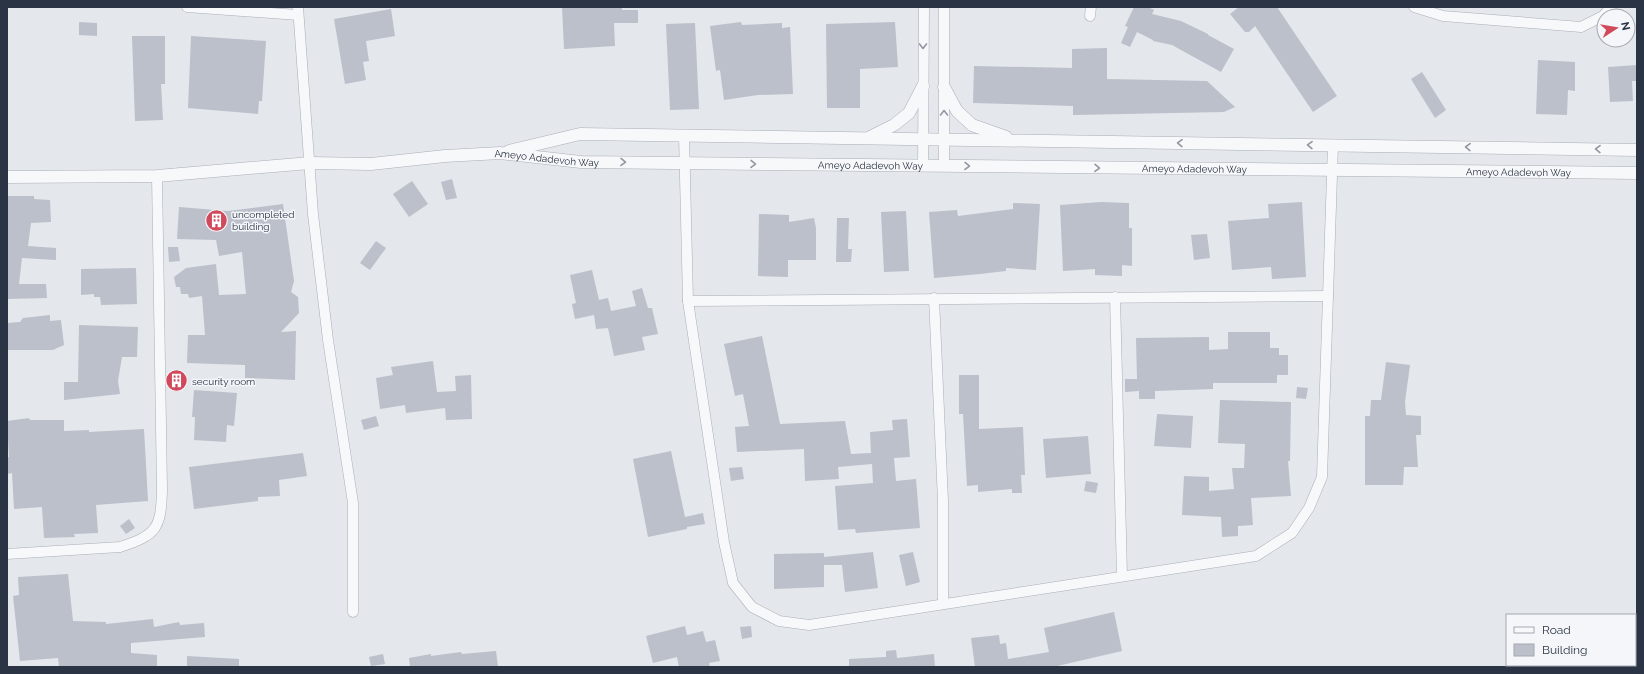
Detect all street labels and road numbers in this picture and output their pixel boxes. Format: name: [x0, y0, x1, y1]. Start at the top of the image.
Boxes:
street label: Ameyo Adadevoh Way: [494, 147, 600, 168]
street label: Ameyo Adadevoh Way: [818, 159, 924, 171]
street label: Ameyo Adadevoh Way: [1142, 162, 1248, 174]
street label: Ameyo Adadevoh Way: [1466, 166, 1572, 178]

